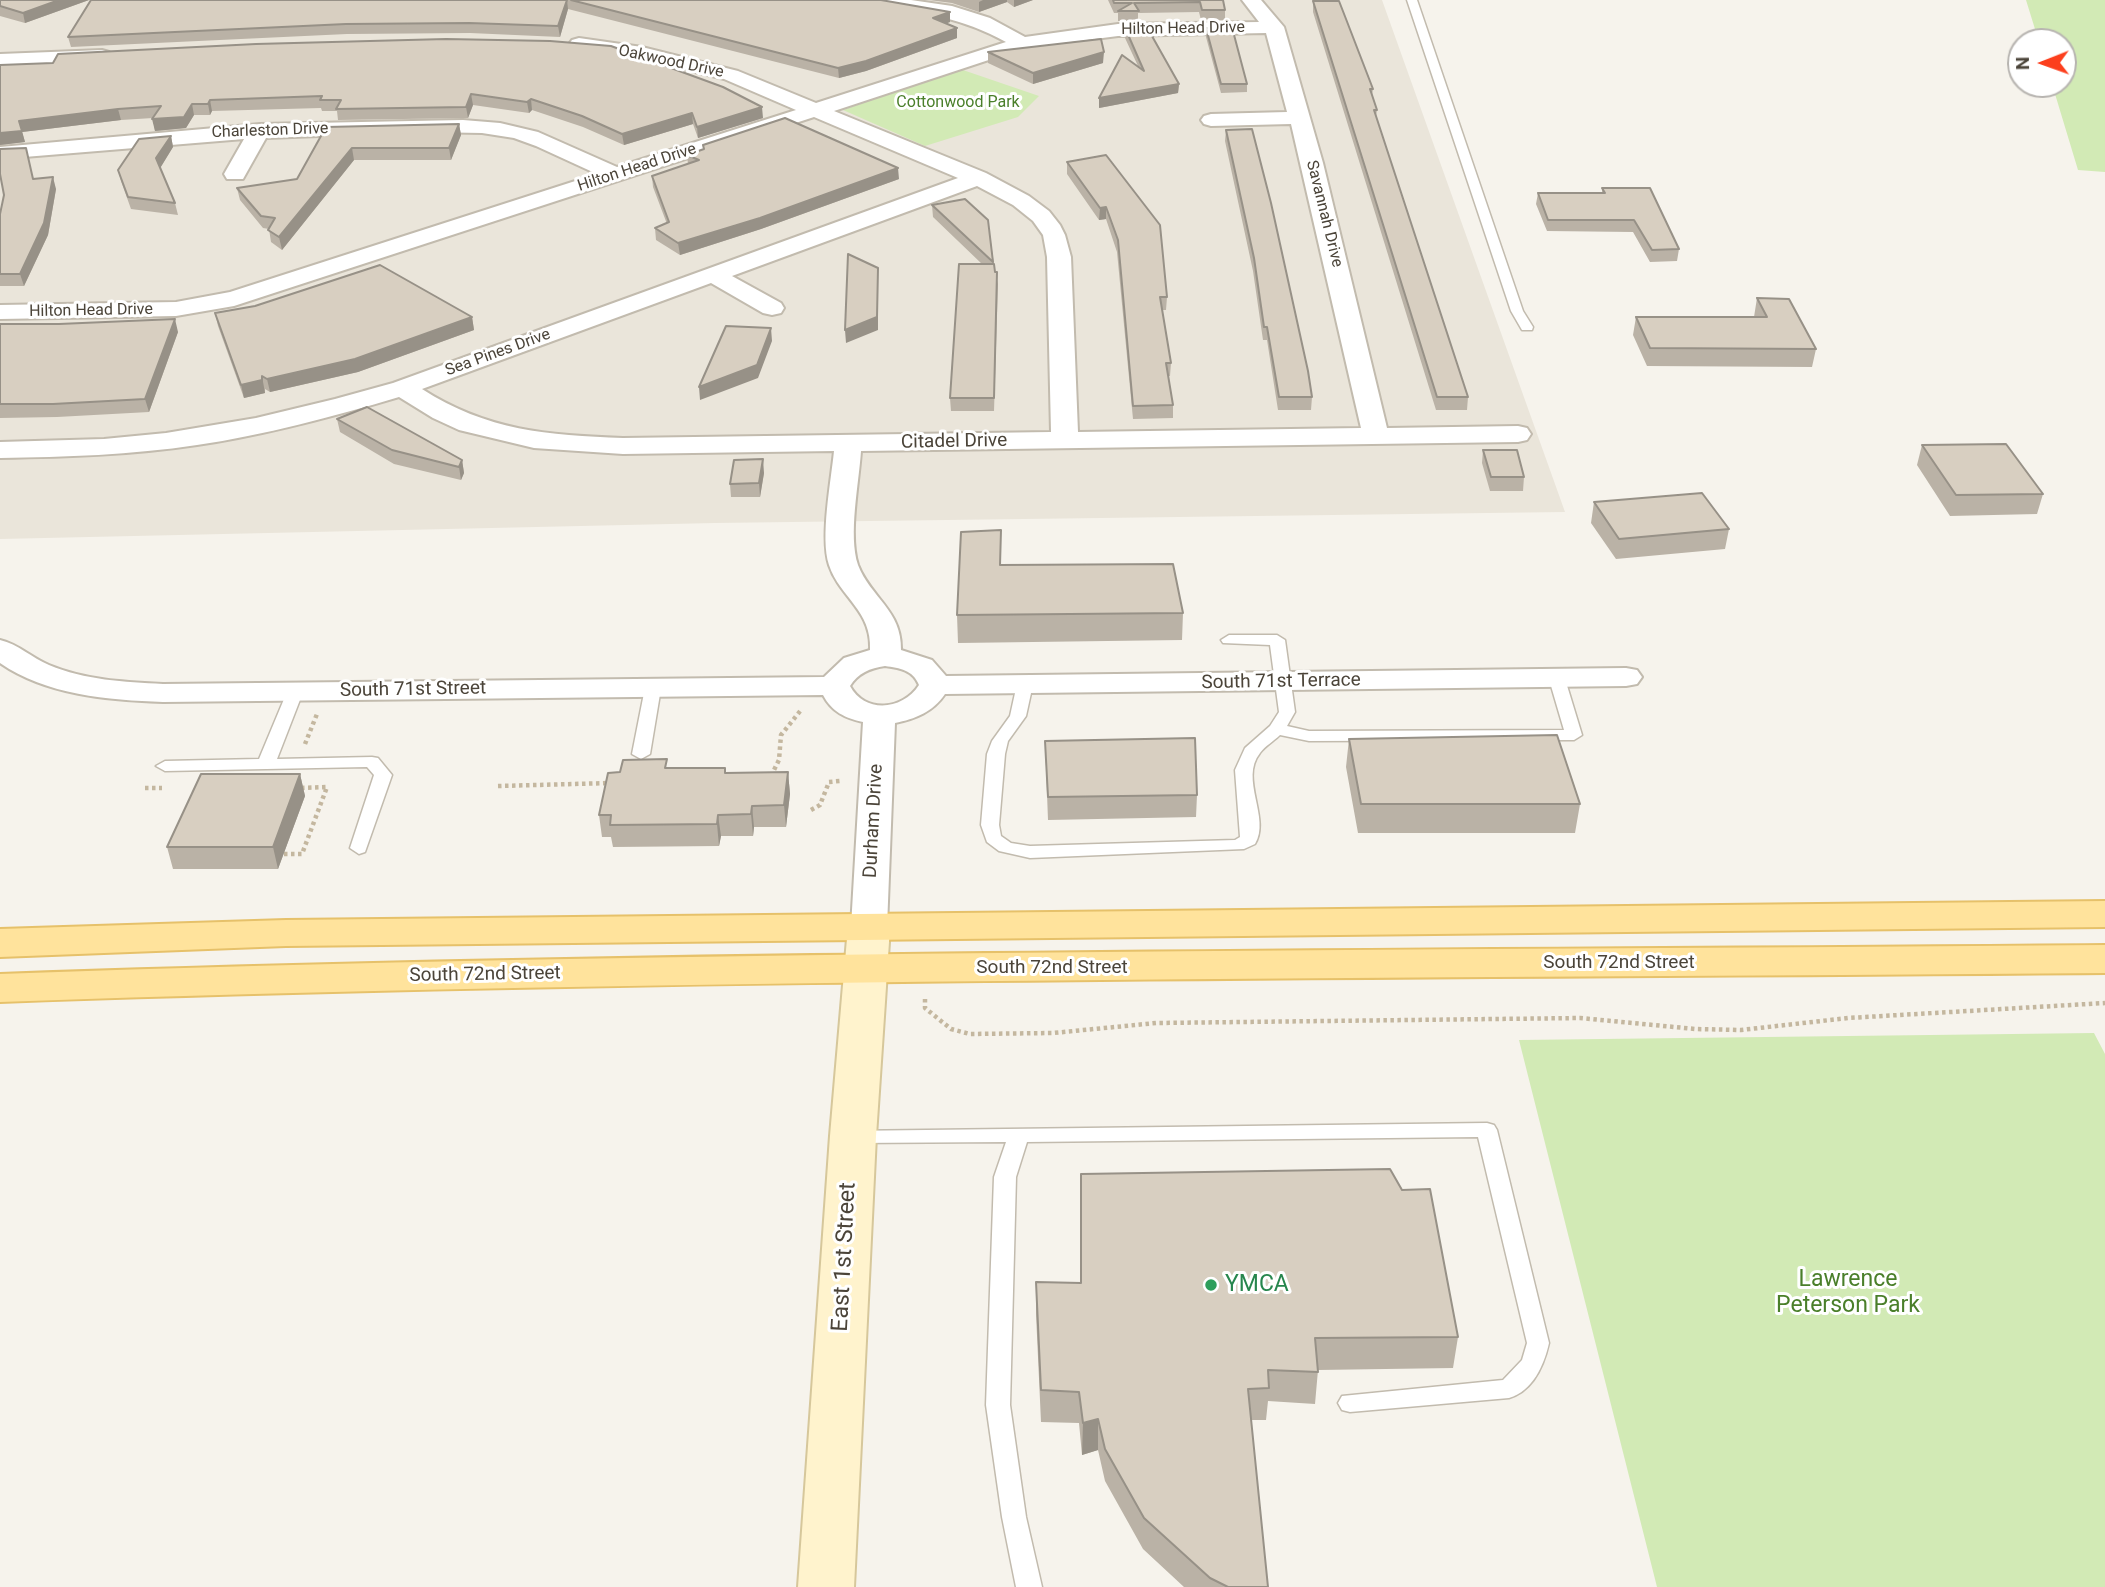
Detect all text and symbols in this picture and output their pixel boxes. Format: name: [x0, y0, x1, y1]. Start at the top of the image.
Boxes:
street label: Hilton Head Drive: [1121, 18, 1245, 40]
north arrow: [2007, 28, 2077, 98]
street label: Oakwood Drive: [617, 41, 725, 83]
text: N: [2011, 56, 2034, 70]
park label: Cottonwood Park: [896, 93, 1020, 113]
street label: Charleston Drive: [211, 119, 329, 143]
street label: Hilton Head Drive: [575, 140, 699, 196]
street label: Savannah Drive: [1301, 159, 1347, 269]
street label: Hilton Head Drive: [29, 300, 153, 322]
street label: Sea Pines Drive: [443, 325, 553, 381]
street label: Citadel Drive: [901, 430, 1007, 454]
street label: South 71st Terrace: [1201, 669, 1361, 695]
street label: South 71st Street: [340, 677, 486, 703]
street label: Durham Drive: [860, 763, 888, 879]
street label: South 72nd Street: [1543, 952, 1695, 974]
street label: South 72nd Street: [976, 957, 1128, 979]
street label: South 72nd Street: [409, 962, 561, 988]
street label: East 1st Street: [827, 1182, 863, 1332]
park label: Lawrence Peterson Park: [1776, 1266, 1920, 1320]
place label: YMCA: [1225, 1271, 1289, 1299]
marker: YMCA: [1203, 1277, 1219, 1293]

